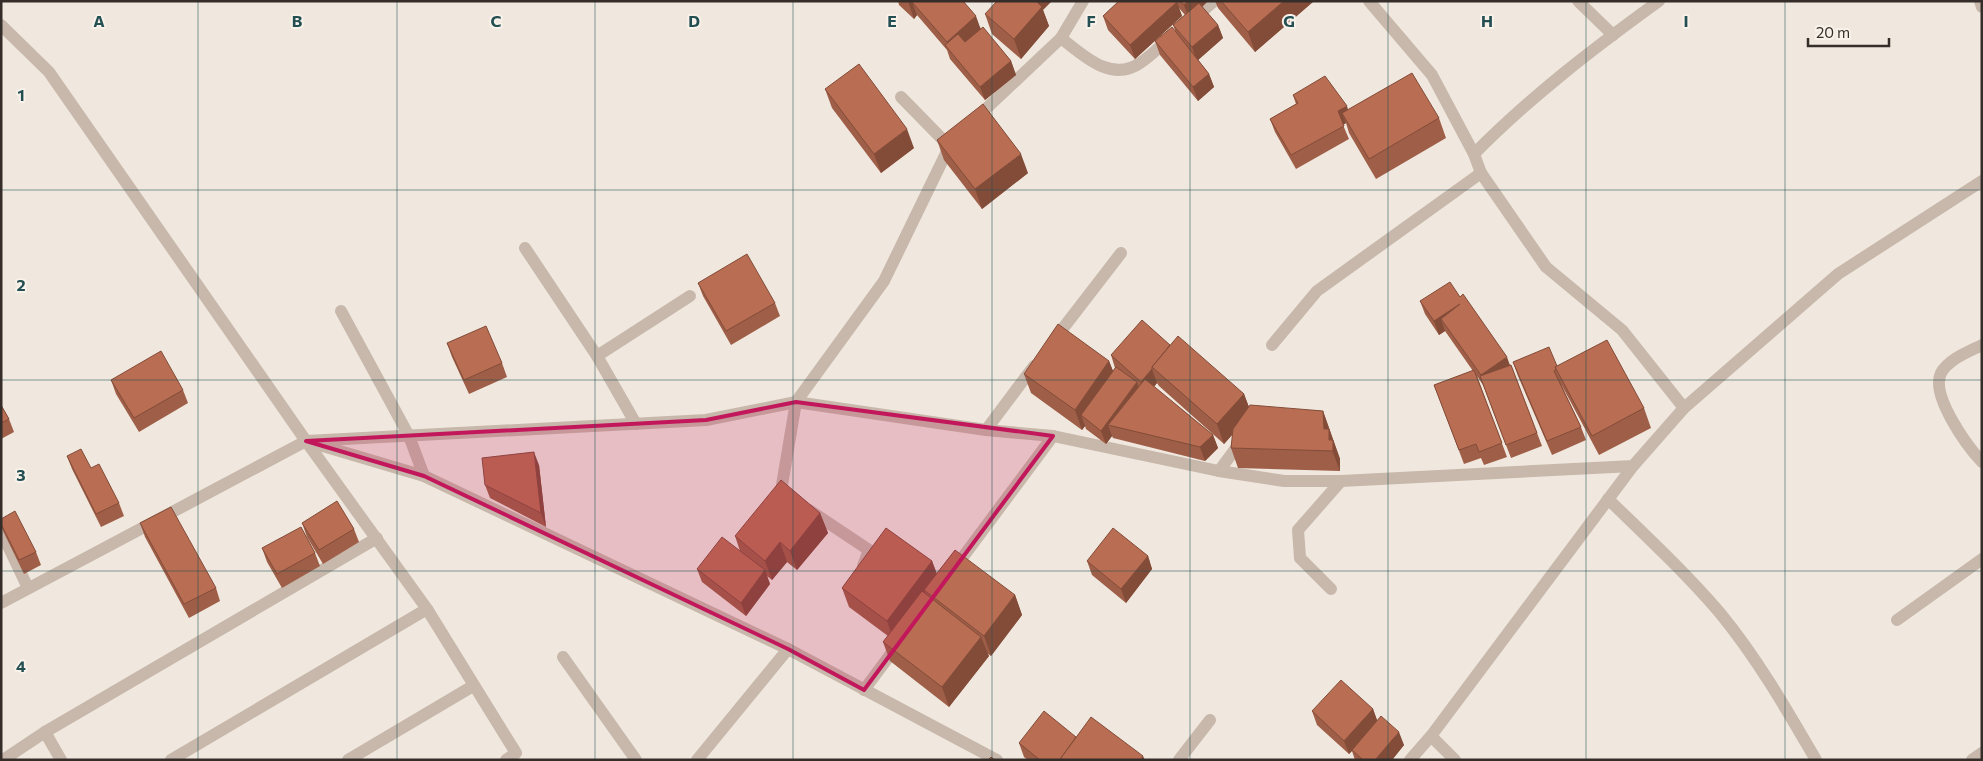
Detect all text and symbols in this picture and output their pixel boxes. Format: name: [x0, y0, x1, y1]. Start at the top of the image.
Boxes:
text: A: [93, 11, 105, 30]
text: B: [292, 11, 303, 30]
text: C: [491, 11, 502, 30]
text: D: [688, 11, 700, 30]
text: E: [887, 11, 897, 30]
text: F: [1086, 11, 1096, 30]
text: G: [1283, 11, 1295, 30]
text: H: [1481, 11, 1493, 30]
text: I: [1683, 11, 1689, 30]
scale bar: [1808, 15, 1889, 47]
text: 20 m: [1816, 23, 1850, 41]
text: 1: [17, 85, 25, 104]
text: 2: [16, 275, 26, 294]
text: 3: [16, 465, 26, 484]
text: 4: [16, 656, 26, 675]

